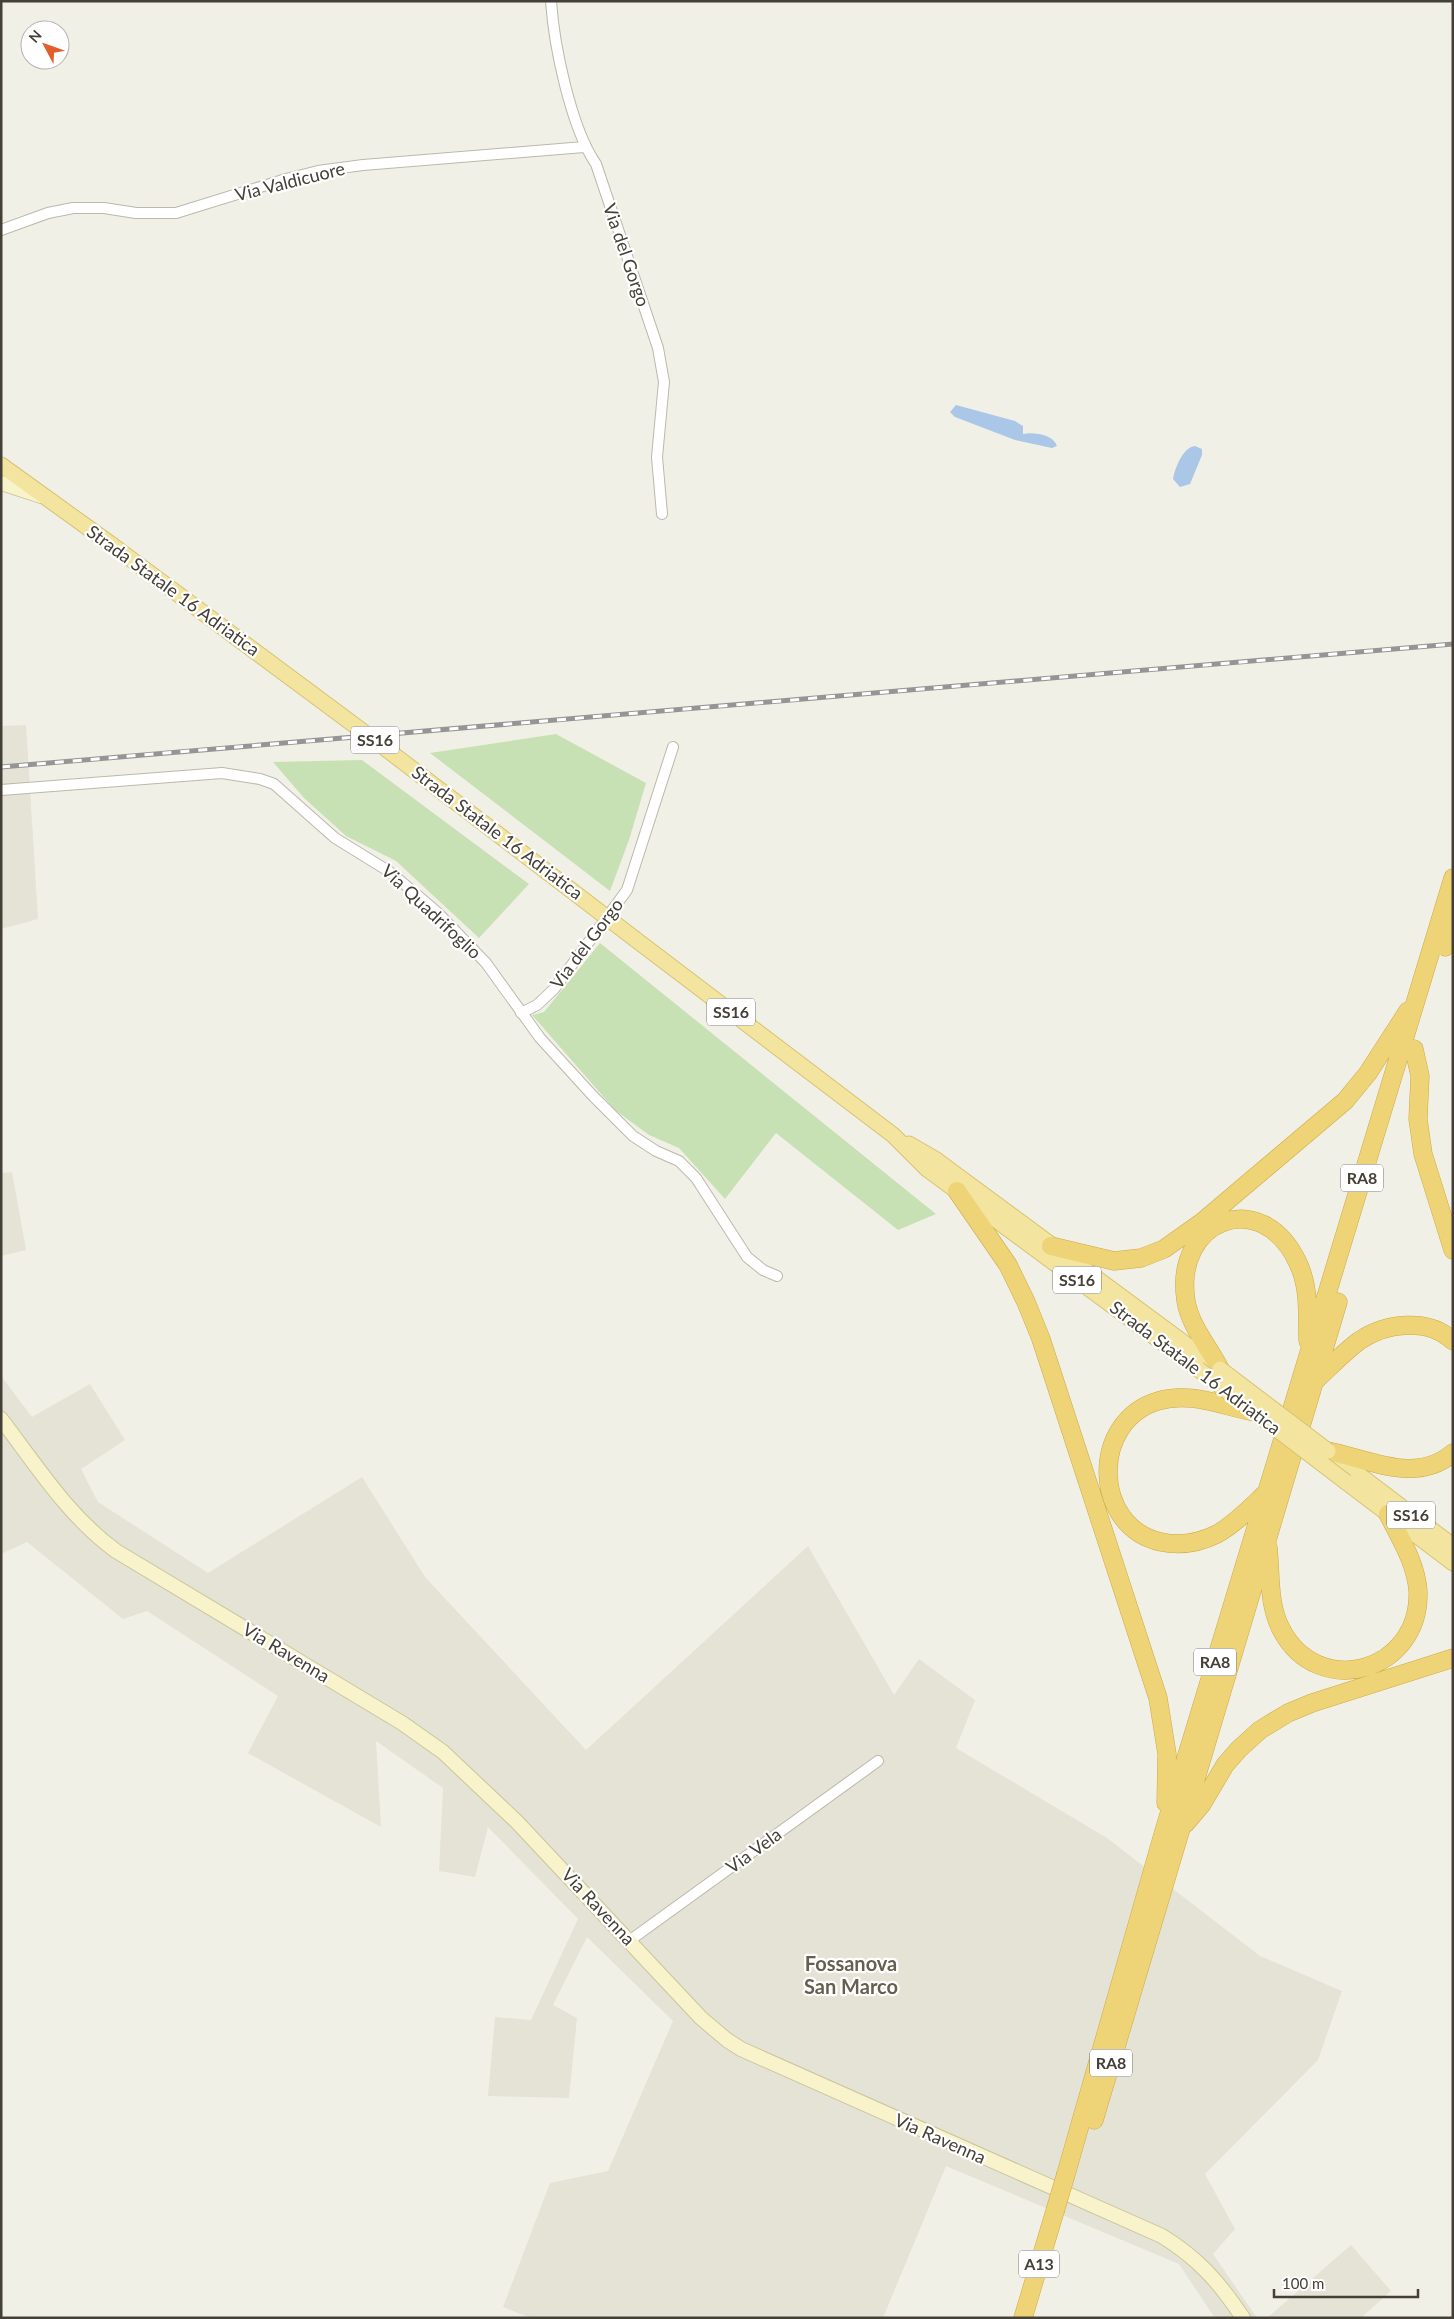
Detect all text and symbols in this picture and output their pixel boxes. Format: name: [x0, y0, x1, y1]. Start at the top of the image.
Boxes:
north arrow: [20, 20, 70, 70]
text: N: [25, 26, 45, 46]
street label: Via Valdicuore: [233, 157, 347, 205]
street label: Via del Gorgo: [599, 200, 655, 309]
street label: Strada Statale 16 Adriatica: [83, 520, 264, 660]
road number: SS16: [351, 726, 399, 754]
street label: Strada Statale 16 Adriatica: [408, 761, 587, 904]
street label: Via Quadrifoglio: [377, 859, 486, 963]
street label: Via del Gorgo: [545, 894, 627, 993]
road number: SS16: [707, 999, 755, 1026]
road number: RA8: [1341, 1164, 1383, 1192]
road number: SS16: [1053, 1266, 1101, 1294]
street label: Strada Statale 16 Adriatica: [1106, 1296, 1285, 1439]
road number: SS16: [1387, 1502, 1435, 1528]
street label: Via Ravenna: [239, 1618, 334, 1687]
road number: RA8: [1194, 1648, 1236, 1675]
street label: Via Vela: [721, 1823, 785, 1878]
street label: Via Ravenna: [557, 1863, 640, 1949]
district label: Fossanova San Marco: [804, 1951, 898, 1998]
road number: RA8: [1090, 2050, 1132, 2076]
street label: Via Ravenna: [891, 2108, 989, 2168]
road number: A13: [1019, 2250, 1059, 2278]
scale bar: [1274, 2266, 1418, 2298]
text: 100 m: [1282, 2274, 1324, 2292]

